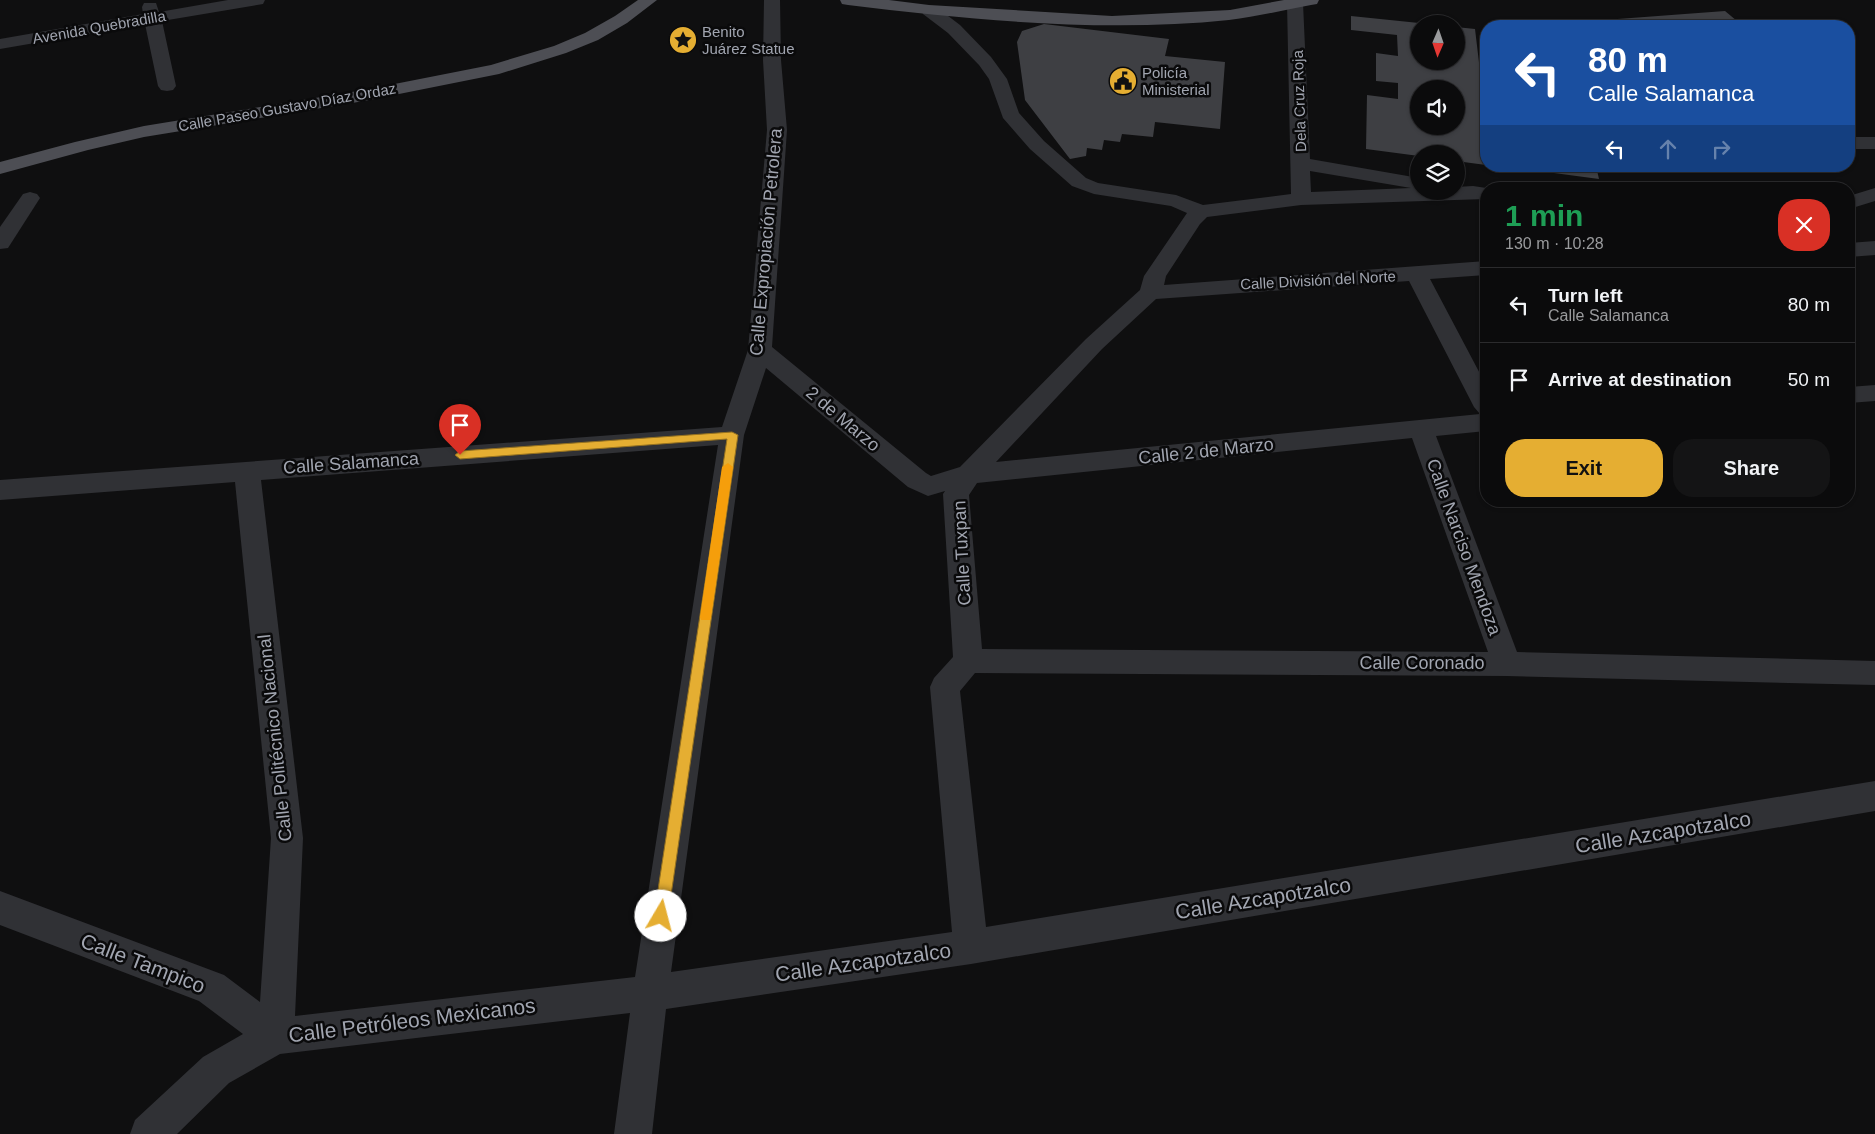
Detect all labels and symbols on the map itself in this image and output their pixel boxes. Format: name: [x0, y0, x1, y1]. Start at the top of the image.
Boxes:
street label: Avenida Quebradilla: [31, 7, 168, 47]
north arrow: [1410, 15, 1465, 70]
place label: Benito Juárez Statue: [702, 23, 795, 57]
place icon: Benito Juárez Statue: [668, 25, 698, 55]
street label: Dela Cruz Roja: [1289, 49, 1309, 152]
place label: Policía Ministerial: [1142, 64, 1210, 98]
public building icon: Policía Ministerial: [1108, 66, 1138, 96]
street label: Calle Paseo Gustavo Díaz Ordaz: [177, 79, 397, 135]
street label: Calle Expropiación Petrolera: [746, 127, 786, 357]
street label: Calle División del Norte: [1240, 267, 1396, 293]
street label: 2 de Marzo: [802, 382, 884, 456]
pin: [439, 404, 481, 455]
street label: Calle 2 de Marzo: [1137, 434, 1275, 468]
street label: Calle Salamanca: [282, 448, 421, 478]
street label: Calle Narciso Mendoza: [1423, 456, 1506, 639]
street label: Calle Tuxpan: [949, 500, 975, 606]
street label: Calle Politécnico Nacional: [254, 633, 296, 843]
street label: Calle Coronado: [1359, 653, 1485, 673]
street label: Calle Azcapotzalco: [1574, 807, 1752, 857]
street label: Calle Azcapotzalco: [1174, 873, 1352, 923]
position arrow: [634, 889, 686, 941]
street label: Calle Tampico: [77, 929, 209, 997]
street label: Calle Azcapotzalco: [774, 938, 952, 986]
street label: Calle Petróleos Mexicanos: [287, 993, 537, 1047]

